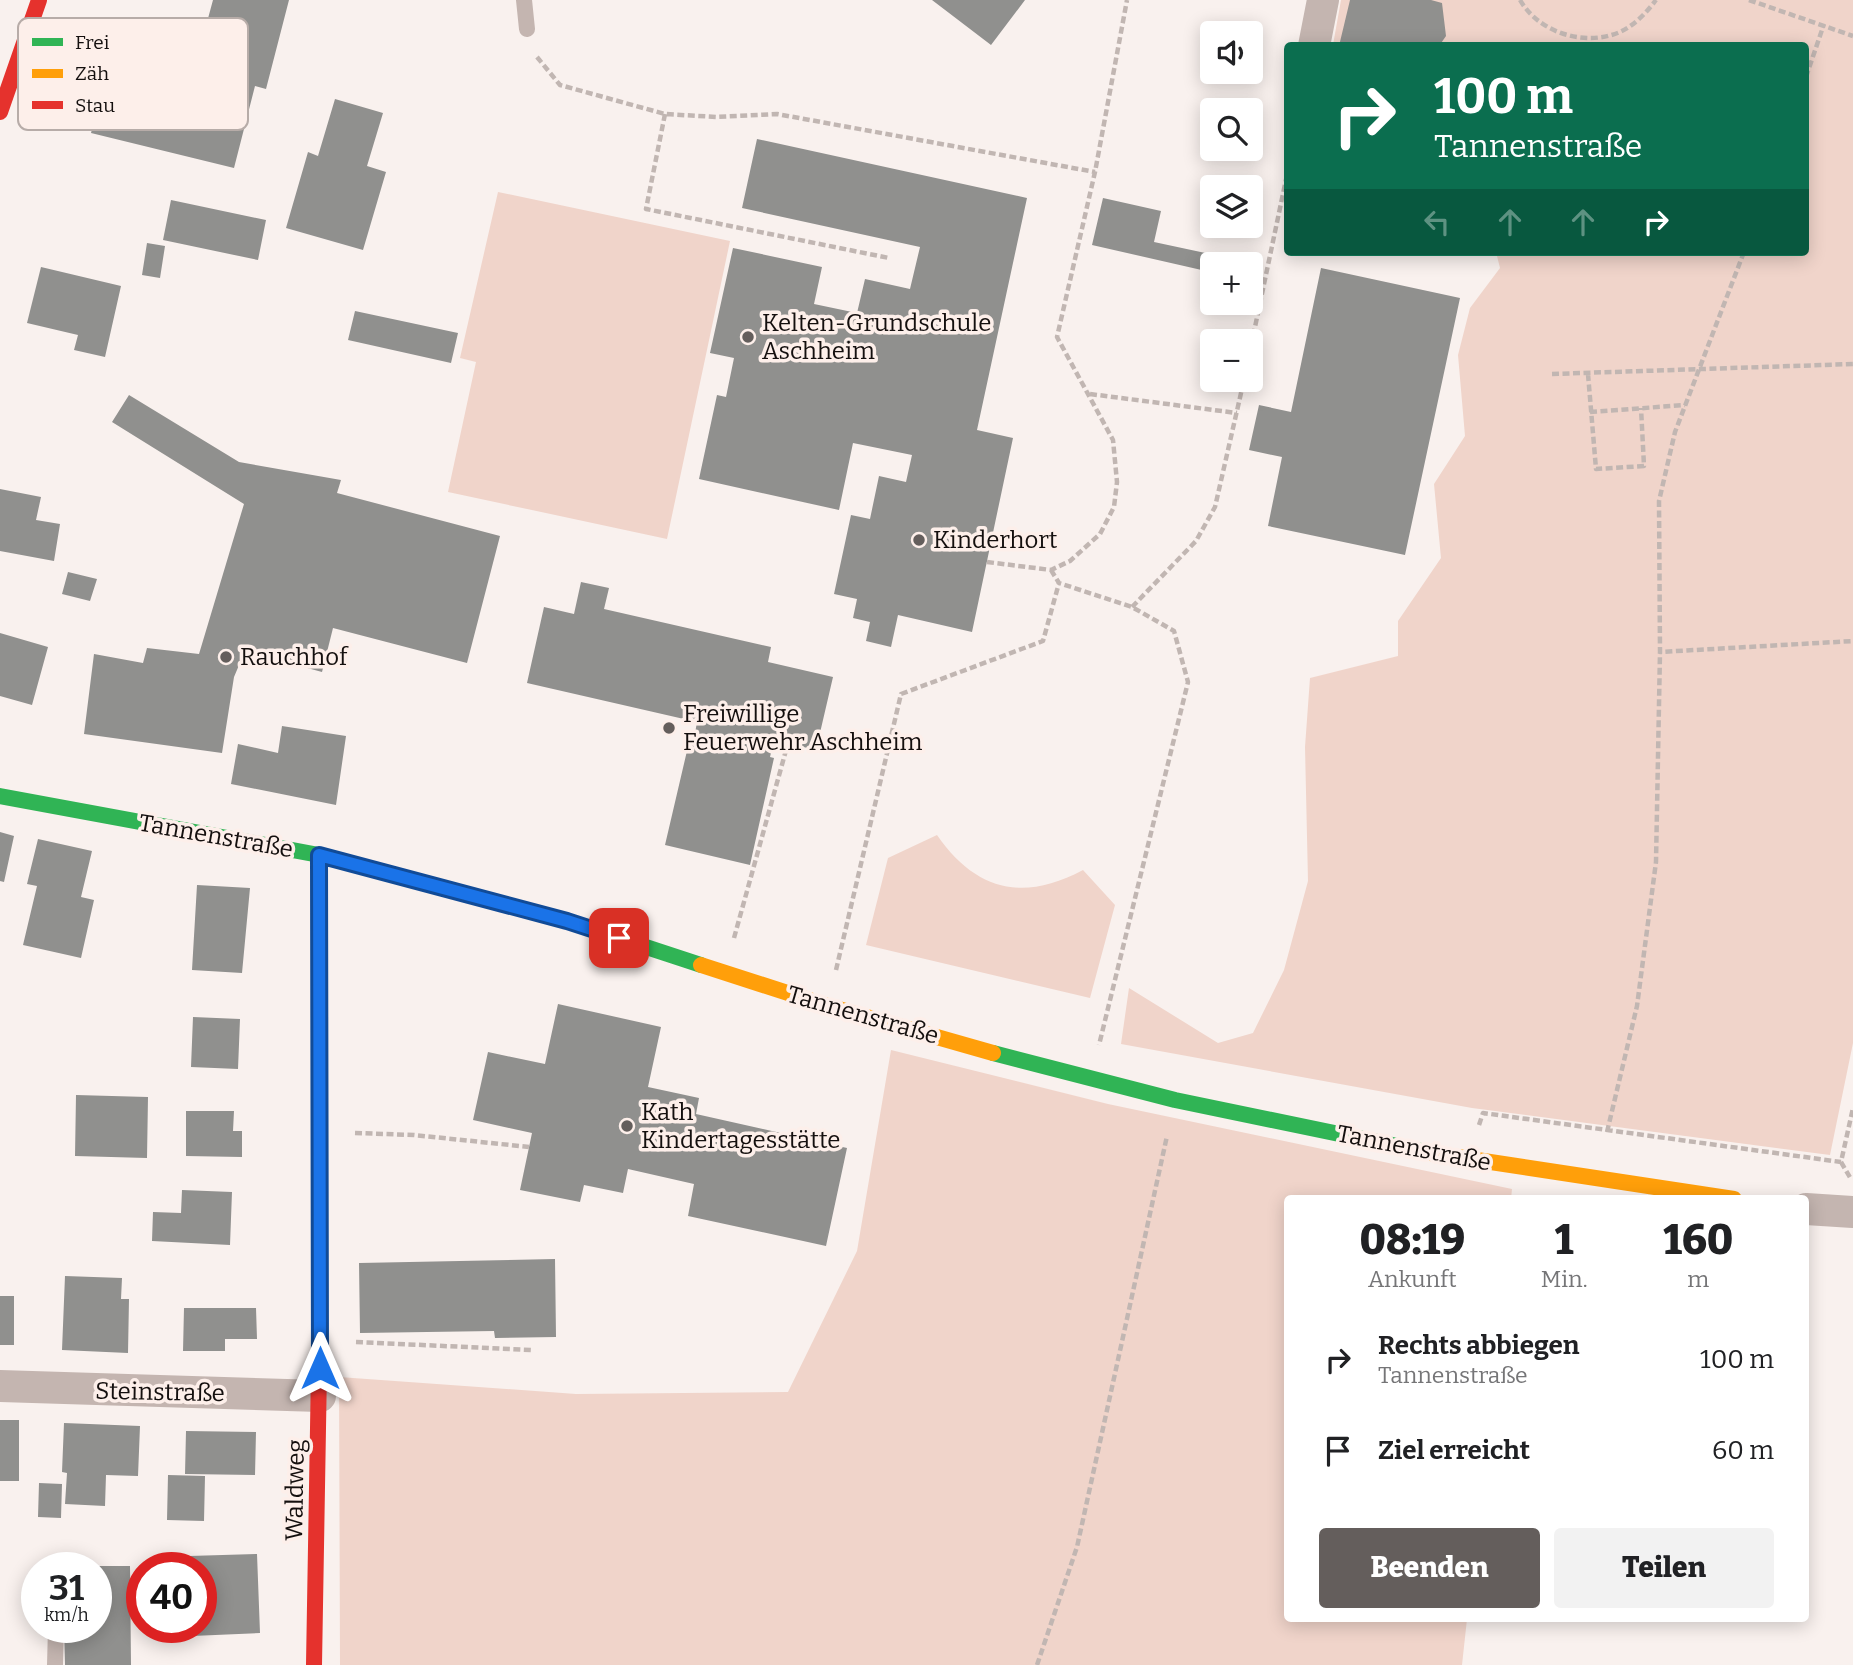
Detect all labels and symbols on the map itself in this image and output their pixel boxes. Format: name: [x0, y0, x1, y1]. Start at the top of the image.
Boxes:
legend: [18, 18, 248, 130]
text: Frei: [75, 31, 110, 54]
text: Zäh: [75, 62, 109, 85]
text: Stau: [75, 94, 115, 117]
place label: Kelten-Grundschule Aschheim: [762, 309, 991, 365]
marker: Kelten-Grundschule Aschheim: [740, 329, 756, 345]
place label: Kinderhort: [933, 526, 1058, 554]
marker: Kinderhort: [911, 532, 927, 548]
place label: Rauchhof: [240, 643, 349, 671]
marker: Rauchhof: [218, 649, 234, 665]
place label: Freiwillige Feuerwehr Aschheim: [683, 700, 923, 756]
marker: Freiwillige Feuerwehr Aschheim: [661, 720, 677, 736]
street label: Tannenstraße: [137, 809, 295, 863]
pin: [589, 908, 649, 968]
street label: Tannenstraße: [784, 980, 942, 1050]
place label: Kath Kindertagesstätte: [641, 1098, 840, 1154]
marker: Kath Kindertagesstätte: [619, 1118, 635, 1134]
street label: Tannenstraße: [1335, 1119, 1493, 1177]
position arrow: [283, 1331, 357, 1405]
street label: Steinstraße: [95, 1377, 225, 1407]
street label: Waldweg: [280, 1439, 310, 1541]
speed limit sign: 40: [126, 1552, 217, 1643]

